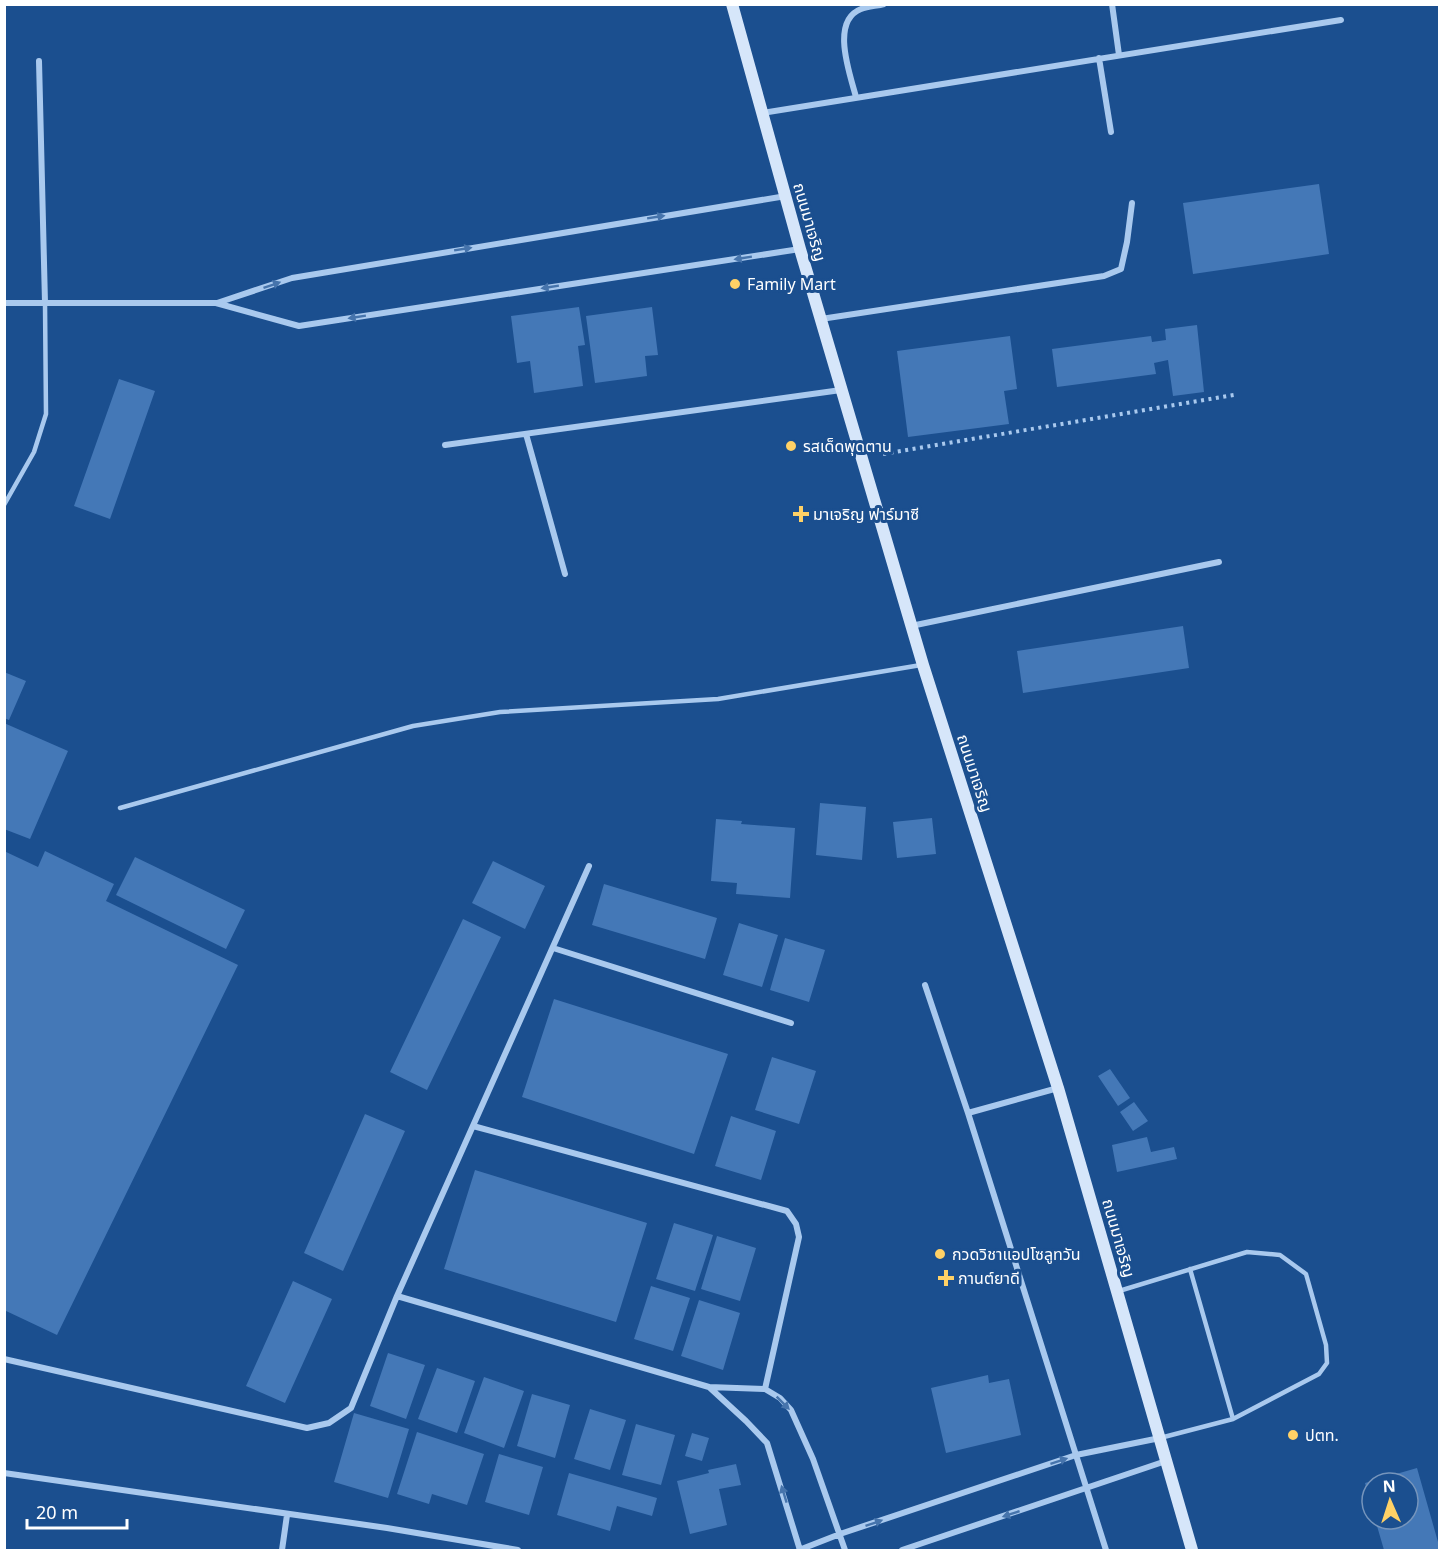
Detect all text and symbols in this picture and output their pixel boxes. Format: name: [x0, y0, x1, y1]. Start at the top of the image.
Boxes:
street label: ถนนมาเจริญ: [788, 180, 832, 264]
one-way arrow: [646, 212, 665, 221]
one-way arrow: [454, 244, 473, 253]
one-way arrow: [733, 254, 752, 263]
place label: Family Mart: [747, 273, 836, 295]
marker: Family Mart: [728, 277, 742, 291]
one-way arrow: [263, 279, 281, 289]
one-way arrow: [540, 283, 559, 292]
one-way arrow: [347, 313, 366, 322]
place label: รสเด็ดพุดตาน: [803, 435, 892, 457]
marker: รสเด็ดพุดตาน: [784, 439, 798, 453]
place label: มาเจริญ ฟาร์มาซี: [813, 503, 919, 525]
marker: มาเจริญ ฟาร์มาซี: [794, 507, 808, 521]
street label: ถนนมาเจริญ: [952, 731, 998, 815]
street label: ถนนมาเจริญ: [1097, 1196, 1141, 1280]
place label: กวดวิชาแอปโซลูทวัน: [952, 1243, 1080, 1265]
marker: กวดวิชาแอปโซลูทวัน: [933, 1247, 947, 1261]
place label: กานต์ยาดี: [958, 1267, 1020, 1289]
marker: กานต์ยาดี: [939, 1271, 953, 1285]
one-way arrow: [776, 1396, 791, 1410]
place label: ปตท.: [1305, 1424, 1339, 1446]
marker: ปตท.: [1286, 1428, 1300, 1442]
one-way arrow: [1050, 1455, 1068, 1465]
north arrow: [1360, 1471, 1420, 1531]
text: N: [1382, 1475, 1396, 1497]
one-way arrow: [779, 1485, 788, 1503]
scale bar: [27, 1492, 128, 1530]
text: 20 m: [36, 1500, 78, 1524]
one-way arrow: [1002, 1510, 1020, 1519]
one-way arrow: [865, 1517, 883, 1527]

